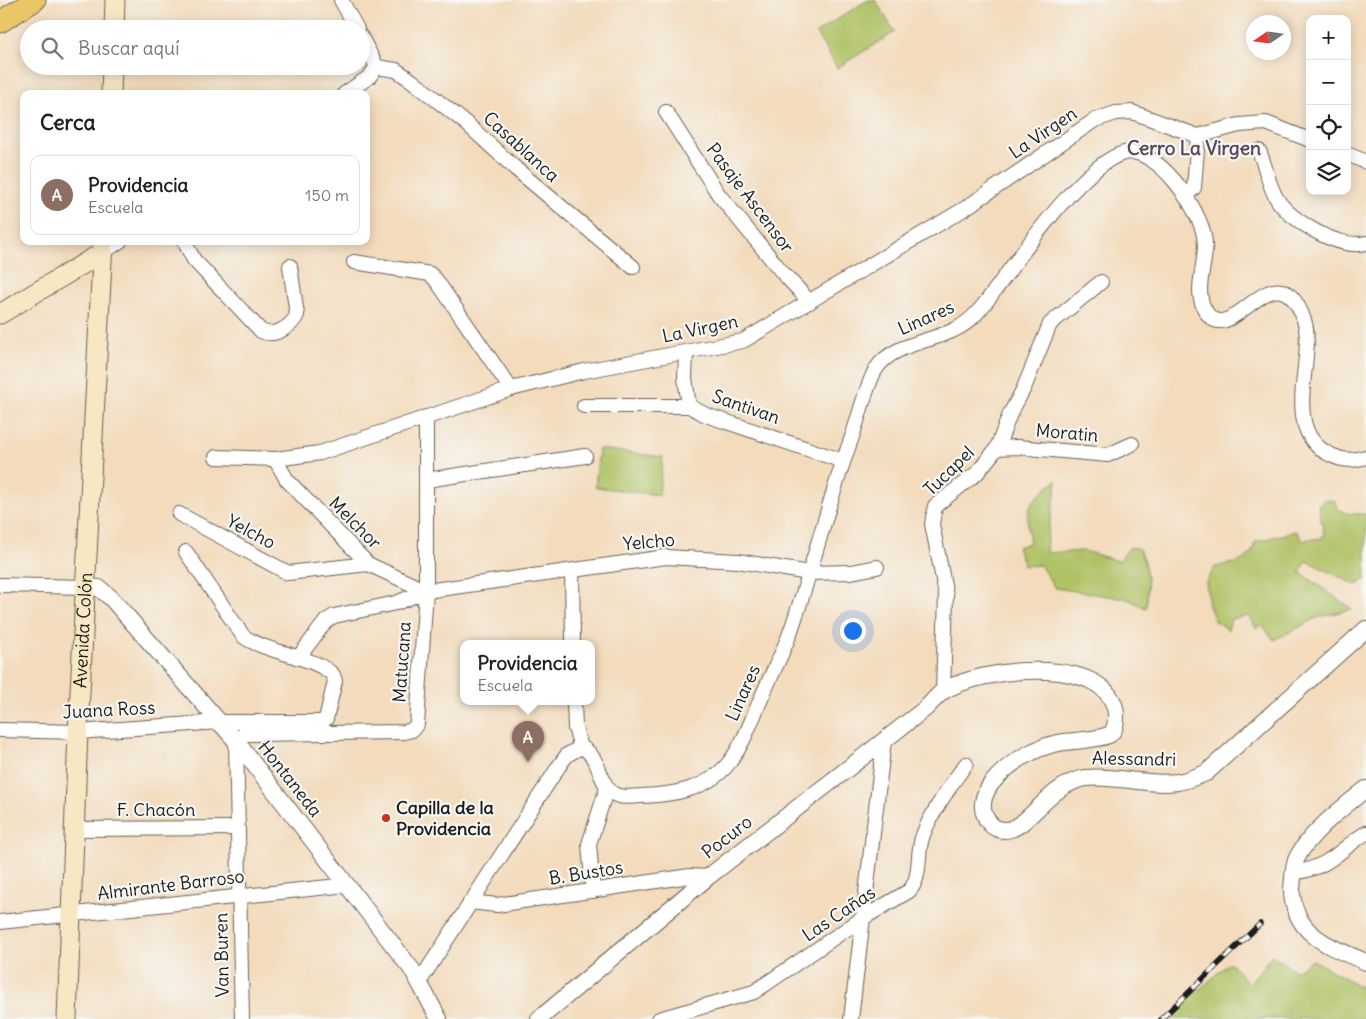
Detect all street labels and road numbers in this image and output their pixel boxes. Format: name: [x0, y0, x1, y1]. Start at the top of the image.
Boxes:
street label: La Virgen: [1004, 102, 1081, 164]
street label: Casablanca: [479, 106, 564, 187]
street label: Pasaje Ascensor: [702, 138, 800, 258]
street label: Linares: [894, 295, 958, 340]
street label: La Virgen: [660, 309, 740, 348]
street label: Santivan: [709, 384, 783, 429]
street label: Moratin: [1035, 418, 1099, 447]
street label: Tucapel: [918, 441, 979, 500]
street label: Melchor: [324, 491, 387, 554]
street label: Yelcho: [223, 509, 280, 554]
street label: Yelcho: [622, 528, 676, 555]
street label: Avenida Colón: [68, 572, 97, 689]
street label: Matucana: [387, 621, 416, 703]
street label: Linares: [720, 661, 765, 725]
street label: Juana Ross: [62, 696, 156, 723]
street label: Hontaneda: [253, 736, 327, 821]
street label: Alessandri: [1092, 746, 1176, 771]
street label: F. Chacón: [117, 798, 195, 821]
street label: Pocuro: [697, 810, 756, 863]
street label: B. Bustos: [547, 855, 625, 890]
street label: Almirante Barroso: [96, 864, 246, 905]
street label: Las Cañas: [798, 881, 880, 946]
street label: Van Buren: [209, 912, 234, 998]

